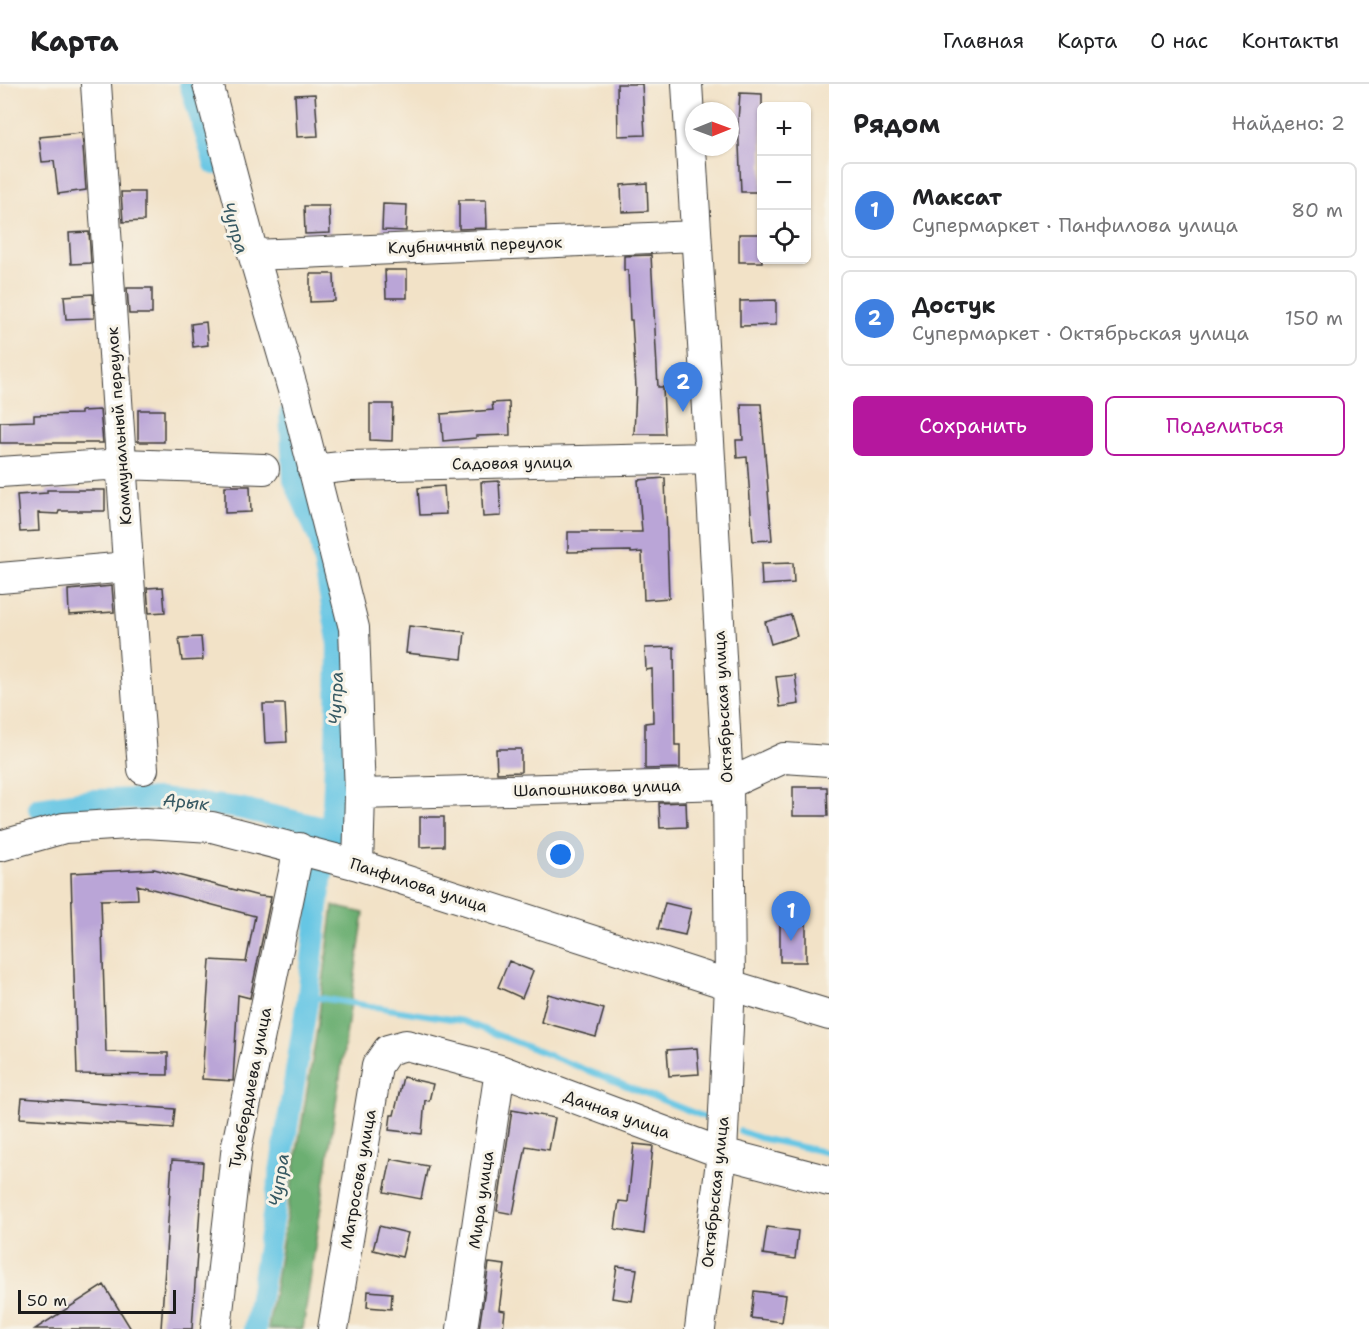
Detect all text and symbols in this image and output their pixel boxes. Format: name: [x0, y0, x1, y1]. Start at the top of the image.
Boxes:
text: Карта: [30, 22, 119, 60]
text: Главная: [943, 27, 1024, 55]
text: Карта: [1057, 27, 1117, 55]
text: О нас: [1150, 27, 1208, 55]
text: Контакты: [1241, 27, 1339, 55]
north arrow: [685, 102, 739, 156]
map controls: [757, 102, 811, 264]
button: +: [757, 102, 811, 156]
text: Рядом: [853, 106, 940, 141]
text: Найдено: 2: [1232, 110, 1345, 136]
button: −: [757, 156, 811, 210]
text: Максат: [912, 183, 1002, 212]
text: 1: [870, 197, 879, 223]
text: 80 m: [1291, 197, 1343, 223]
water label: Чупра: [216, 199, 254, 257]
button: locate: [757, 210, 811, 264]
text: Супермаркет · Панфилова улица: [912, 212, 1238, 238]
street label: Клубничный переулок: [387, 231, 563, 259]
text: Достук: [912, 291, 995, 320]
text: 2: [868, 305, 882, 331]
text: 150 m: [1285, 305, 1343, 331]
text: Супермаркет · Октябрьская улица: [912, 320, 1249, 346]
street label: Коммунальный переулок: [102, 326, 136, 526]
pin: 2: [664, 362, 702, 412]
button: Сохранить: [853, 396, 1093, 456]
button: Поделиться: [1105, 396, 1345, 456]
street label: Садовая улица: [452, 451, 572, 475]
street label: Октябрьская улица: [709, 630, 737, 784]
water label: Чупра: [323, 671, 349, 725]
street label: Шапошникова улица: [513, 775, 681, 801]
water label: Арык: [162, 788, 211, 816]
your location: [546, 840, 575, 869]
street label: Панфилова улица: [348, 853, 490, 917]
pin: 1: [772, 892, 810, 941]
street label: Тулебердиева улица: [224, 1005, 276, 1170]
street label: Дачная улица: [561, 1085, 673, 1143]
street label: Матросова улица: [335, 1108, 381, 1250]
street label: Октябрьская улица: [697, 1115, 733, 1269]
street label: Мира улица: [464, 1150, 498, 1250]
water label: Чупра: [263, 1152, 295, 1208]
scale bar: [18, 1287, 176, 1314]
text: 50 m: [27, 1290, 67, 1311]

